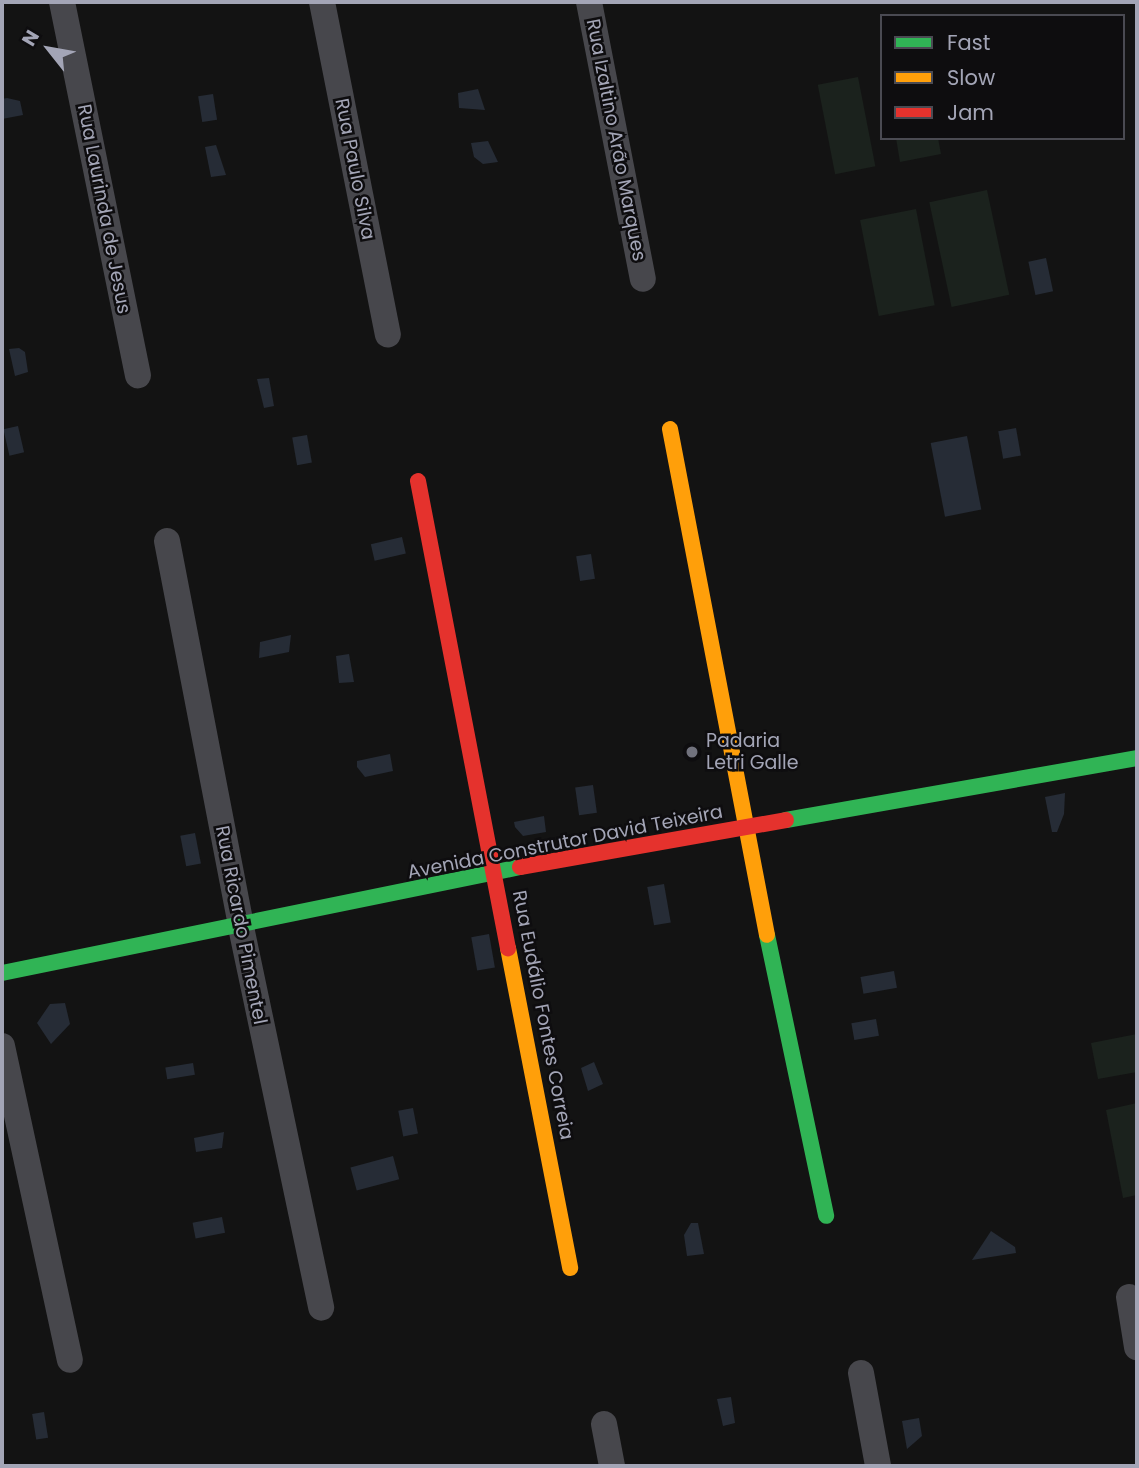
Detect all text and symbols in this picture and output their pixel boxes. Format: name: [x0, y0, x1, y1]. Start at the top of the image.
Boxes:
north arrow: [14, 14, 84, 84]
legend: [880, 14, 1125, 140]
street label: Rua Izaltino Arão Marques: [581, 17, 651, 263]
text: N: [15, 25, 46, 51]
text: Fast: [947, 28, 990, 57]
text: Slow: [947, 63, 995, 92]
street label: Rua Paulo Silva: [330, 96, 380, 242]
text: Jam: [947, 98, 994, 127]
street label: Rua Laurinda de Jesus: [72, 102, 136, 316]
place label: Padaria Letri Galle: [706, 730, 798, 774]
marker: Padaria Letri Galle: [684, 744, 700, 760]
street label: Avenida Construtor David Teixeira: [405, 800, 725, 884]
street label: Rua Ricardo Pimentel: [211, 824, 271, 1026]
street label: Rua Eudálio Fontes Correia: [508, 888, 578, 1142]

